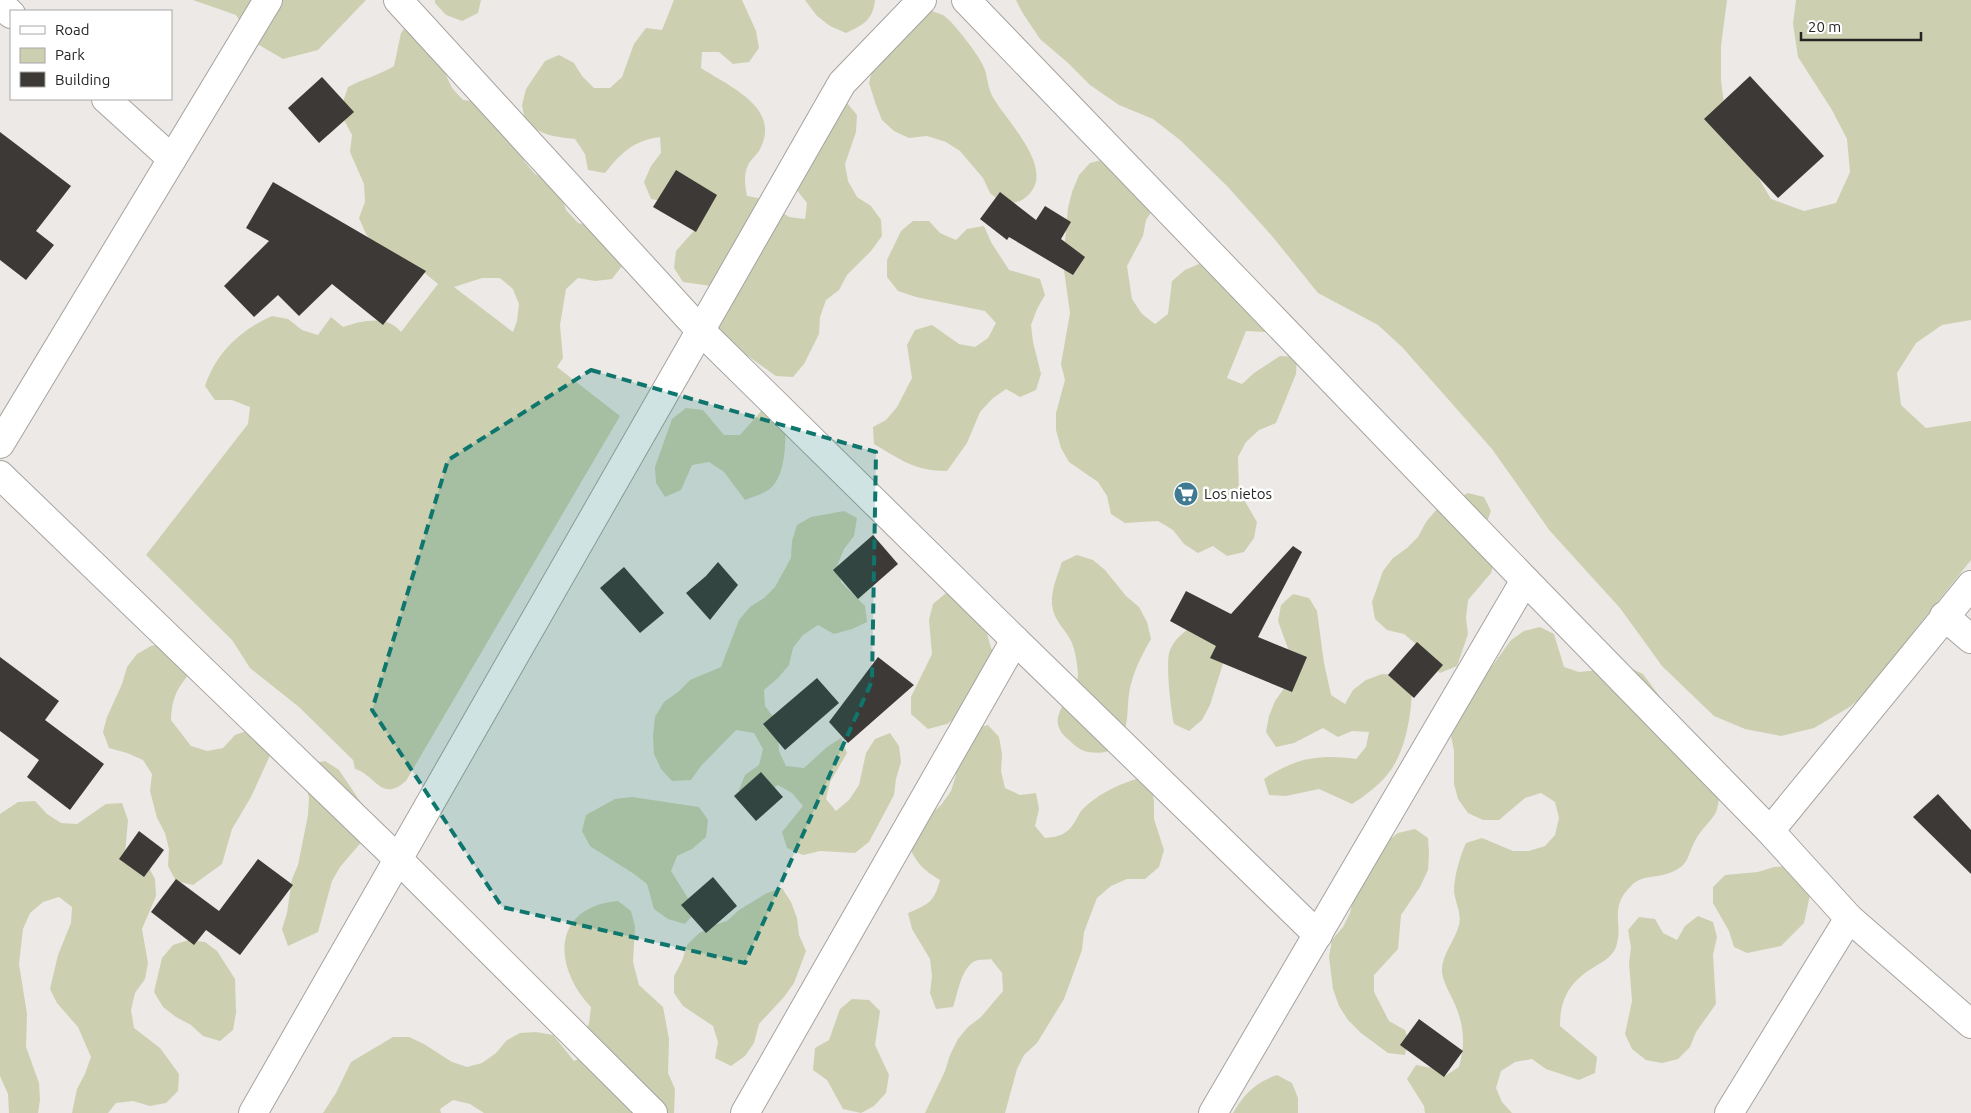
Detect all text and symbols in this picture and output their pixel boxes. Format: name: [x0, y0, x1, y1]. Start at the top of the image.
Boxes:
legend: [10, 10, 172, 100]
scale bar: [1801, 10, 1921, 42]
text: 20 m: [1808, 18, 1841, 35]
text: Road: [55, 21, 90, 38]
text: Park: [55, 46, 85, 63]
text: Building: [55, 71, 110, 88]
supermarket icon: Los nietos: [1173, 481, 1199, 507]
place label: Los nietos: [1204, 485, 1272, 502]

